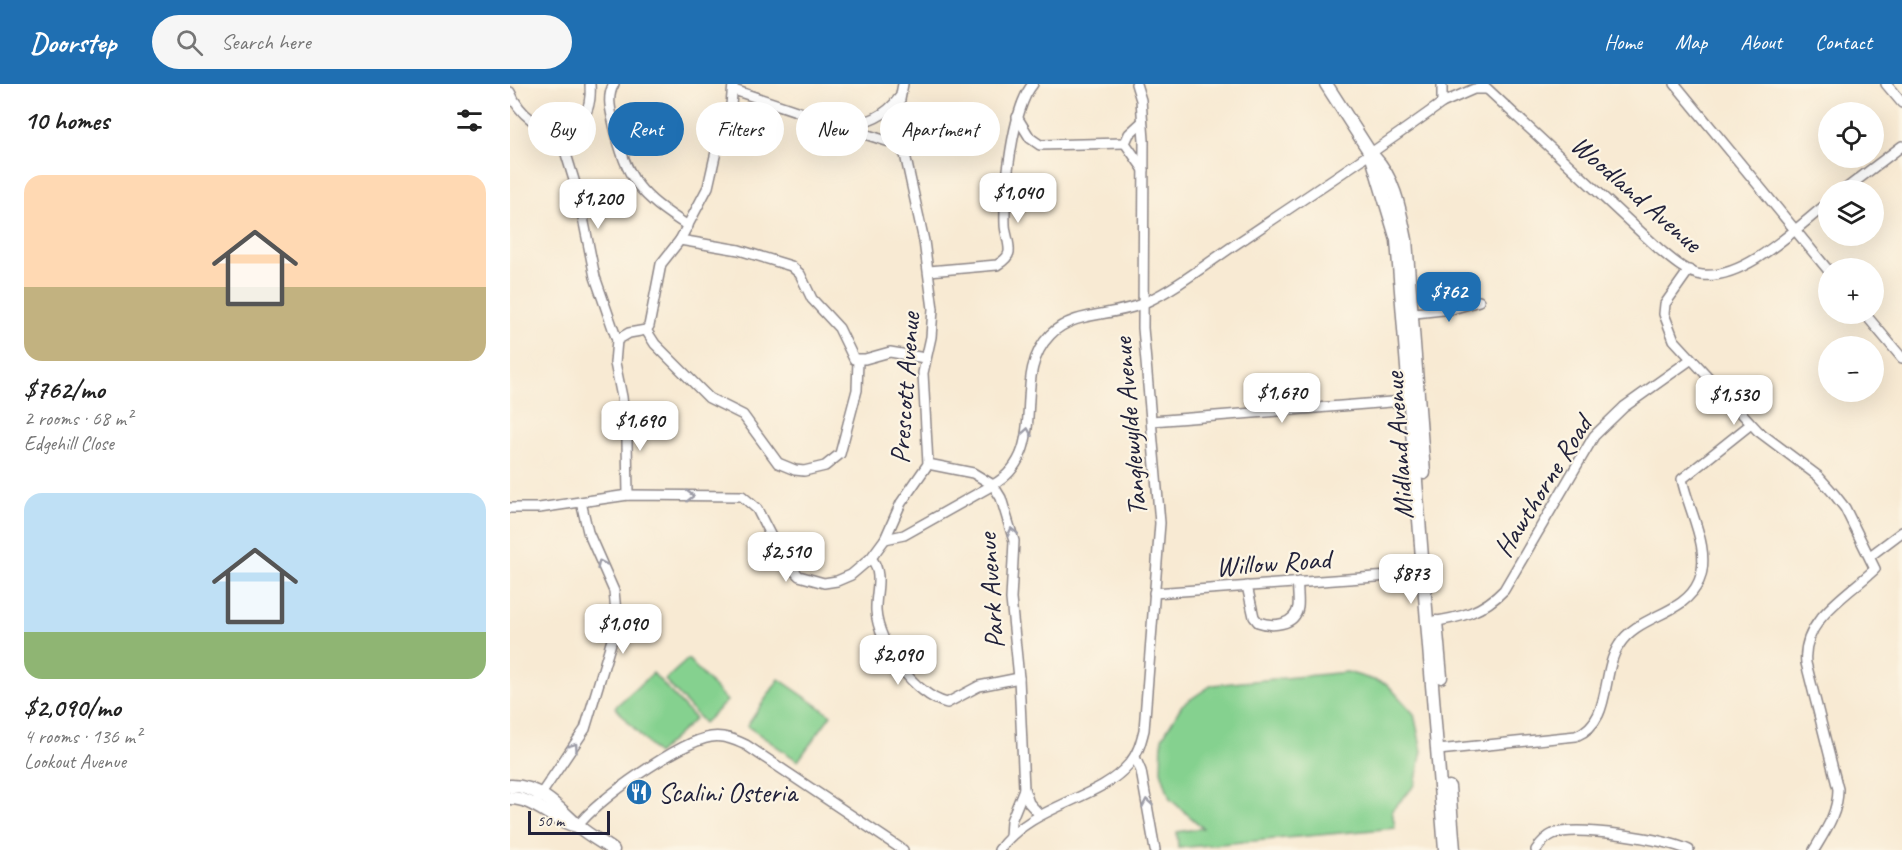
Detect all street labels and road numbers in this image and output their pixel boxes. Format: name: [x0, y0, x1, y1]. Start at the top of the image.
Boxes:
street label: Woodland Avenue: [1564, 127, 1711, 261]
street label: Prescott Avenue: [882, 309, 927, 465]
street label: Tanglewylde Avenue: [1104, 334, 1155, 518]
street label: Midland Avenue: [1376, 369, 1421, 521]
street label: Hawthorne Road: [1485, 406, 1602, 563]
street label: Park Avenue: [969, 530, 1012, 650]
street label: Willow Road: [1215, 541, 1335, 584]

